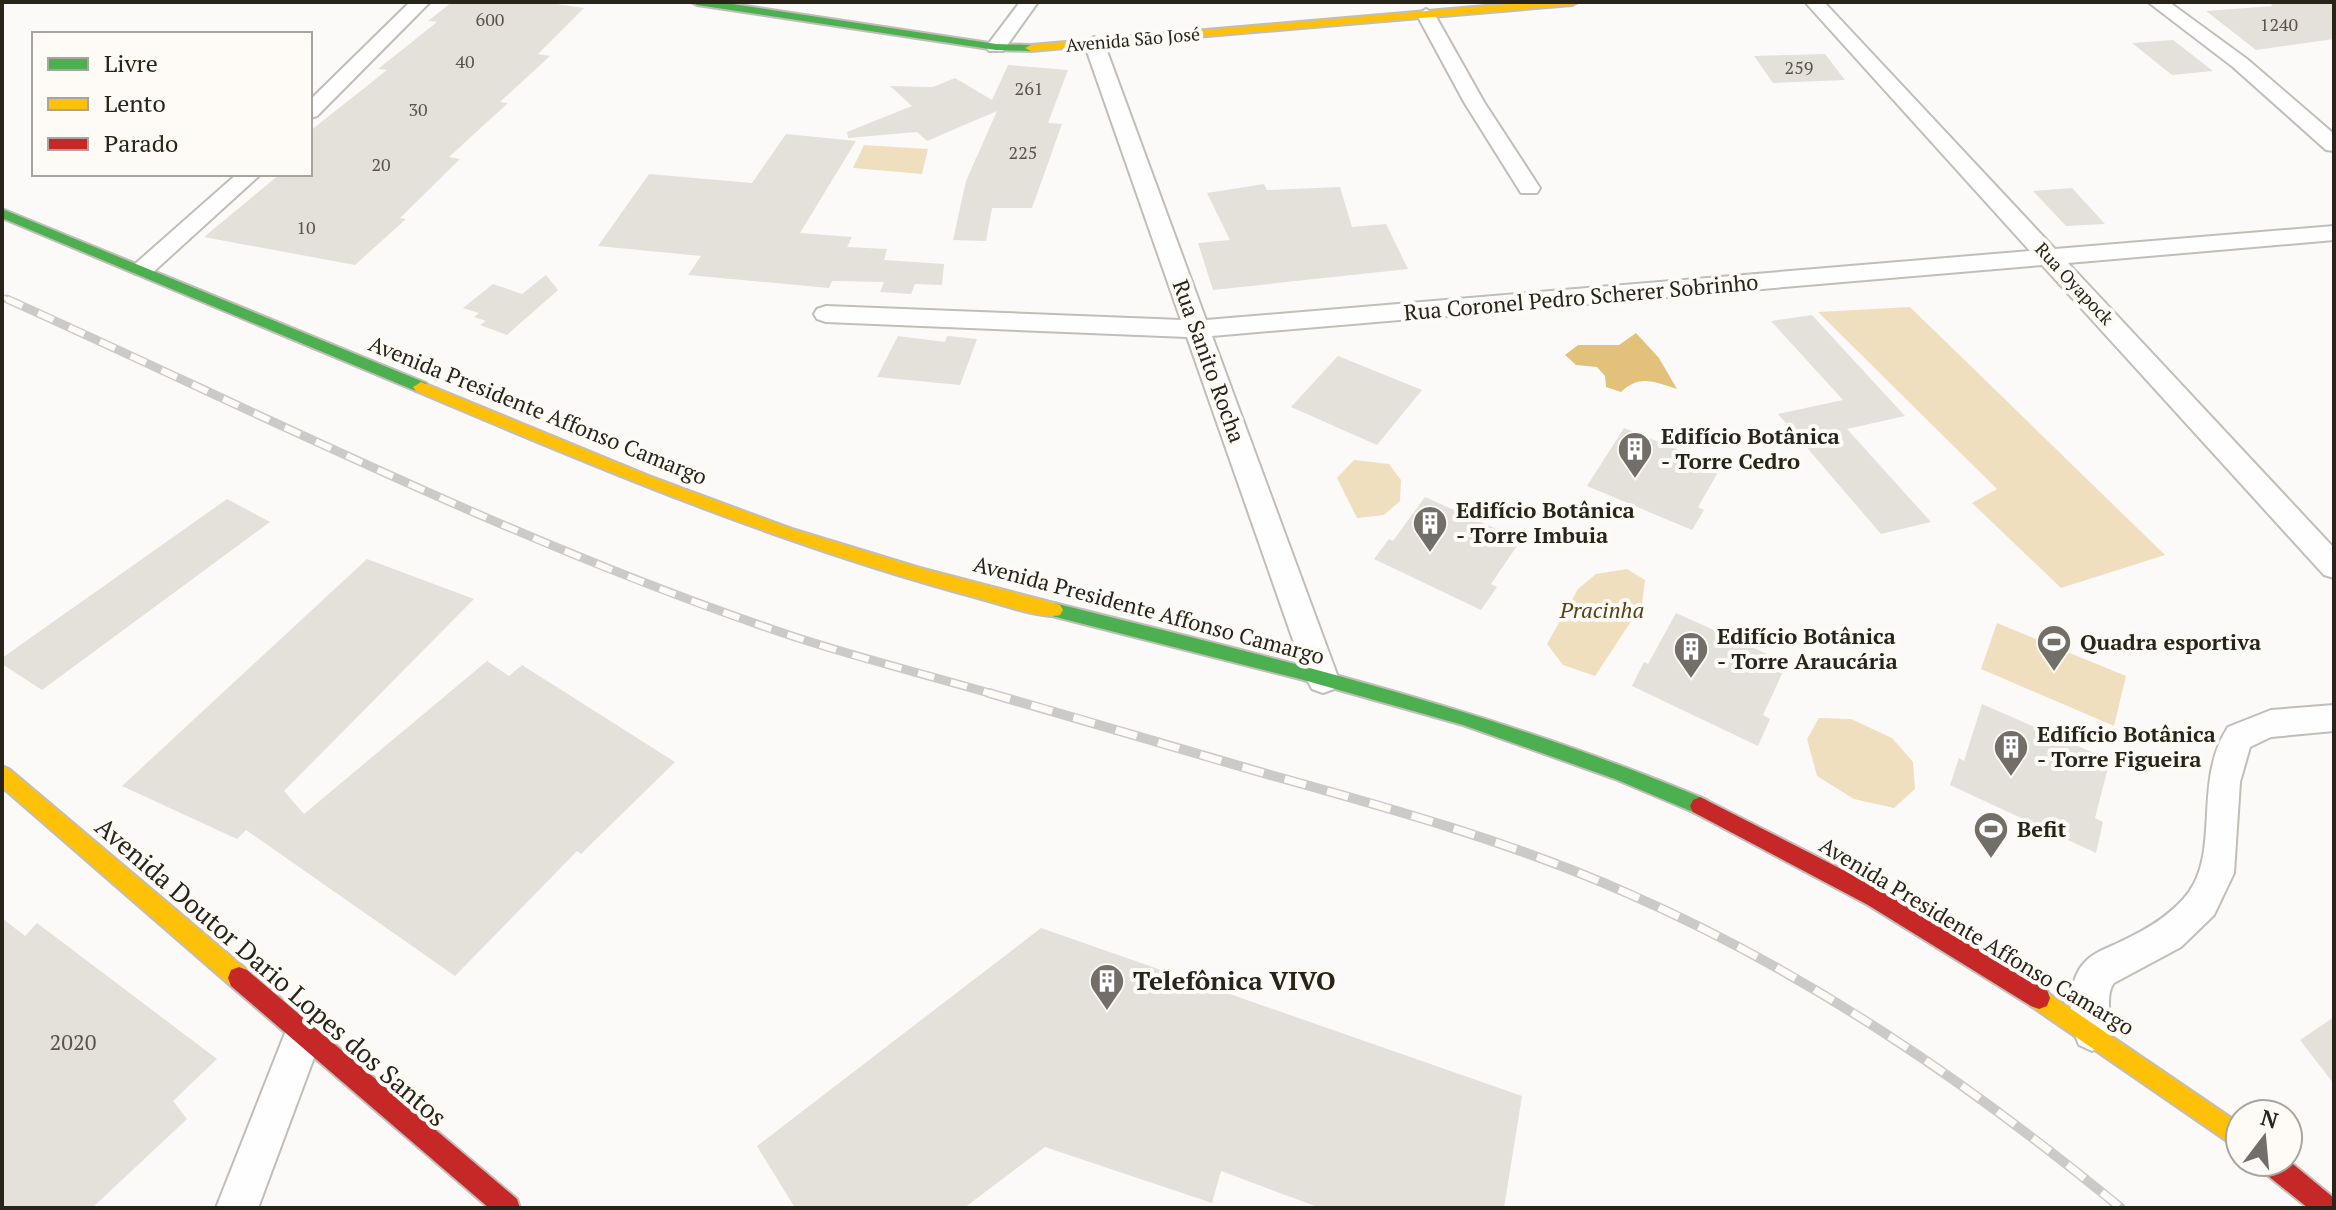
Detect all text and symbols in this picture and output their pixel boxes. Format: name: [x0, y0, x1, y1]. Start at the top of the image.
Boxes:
house number: 600: [476, 7, 504, 31]
house number: 1240: [2260, 12, 2298, 36]
street label: Avenida São José: [1065, 21, 1201, 57]
legend: [32, 32, 312, 176]
text: Livre: [104, 47, 158, 79]
house number: 40: [455, 49, 475, 73]
house number: 259: [1785, 55, 1813, 79]
house number: 261: [1015, 76, 1043, 100]
text: Lento: [104, 87, 166, 119]
house number: 30: [408, 97, 428, 121]
text: Parado: [104, 127, 178, 159]
house number: 225: [1009, 140, 1037, 164]
house number: 20: [371, 152, 391, 176]
house number: 10: [296, 215, 316, 239]
street label: Rua Oyapock: [2030, 237, 2120, 330]
street label: Rua Coronel Pedro Scherer Sobrinho: [1402, 267, 1759, 326]
street label: Rua Sanito Rocha: [1167, 275, 1252, 446]
street label: Avenida Presidente Affonso Camargo: [365, 328, 712, 491]
place label: Edifício Botânica - Torre Cedro: [1661, 421, 1840, 475]
building icon: Edifício Botânica - Torre Cedro: [1616, 430, 1654, 480]
place label: Edifício Botânica - Torre Imbuia: [1456, 495, 1635, 549]
building icon: Edifício Botânica - Torre Imbuia: [1411, 504, 1449, 554]
street label: Avenida Presidente Affonso Camargo: [970, 549, 1328, 670]
park label: Pracinha: [1559, 595, 1644, 624]
place label: Edifício Botânica - Torre Araucária: [1717, 621, 1898, 675]
sports icon: Quadra esportiva: [2035, 623, 2073, 673]
place label: Quadra esportiva: [2080, 627, 2261, 656]
building icon: Edifício Botânica - Torre Araucária: [1672, 630, 1710, 680]
place label: Edifício Botânica - Torre Figueira: [2037, 719, 2216, 773]
building icon: Edifício Botânica - Torre Figueira: [1992, 728, 2030, 778]
street label: Avenida Doutor Dario Lopes dos Santos: [89, 809, 455, 1133]
sports icon: Befit: [1972, 810, 2010, 860]
place label: Befit: [2017, 814, 2067, 843]
street label: Avenida Presidente Affonso Camargo: [1814, 830, 2140, 1041]
building icon: Telefônica VIVO: [1088, 962, 1126, 1012]
place label: Telefônica VIVO: [1133, 963, 1336, 997]
house number: 2020: [50, 1027, 96, 1056]
north arrow: [2224, 1098, 2304, 1178]
text: N: [2258, 1102, 2282, 1135]

